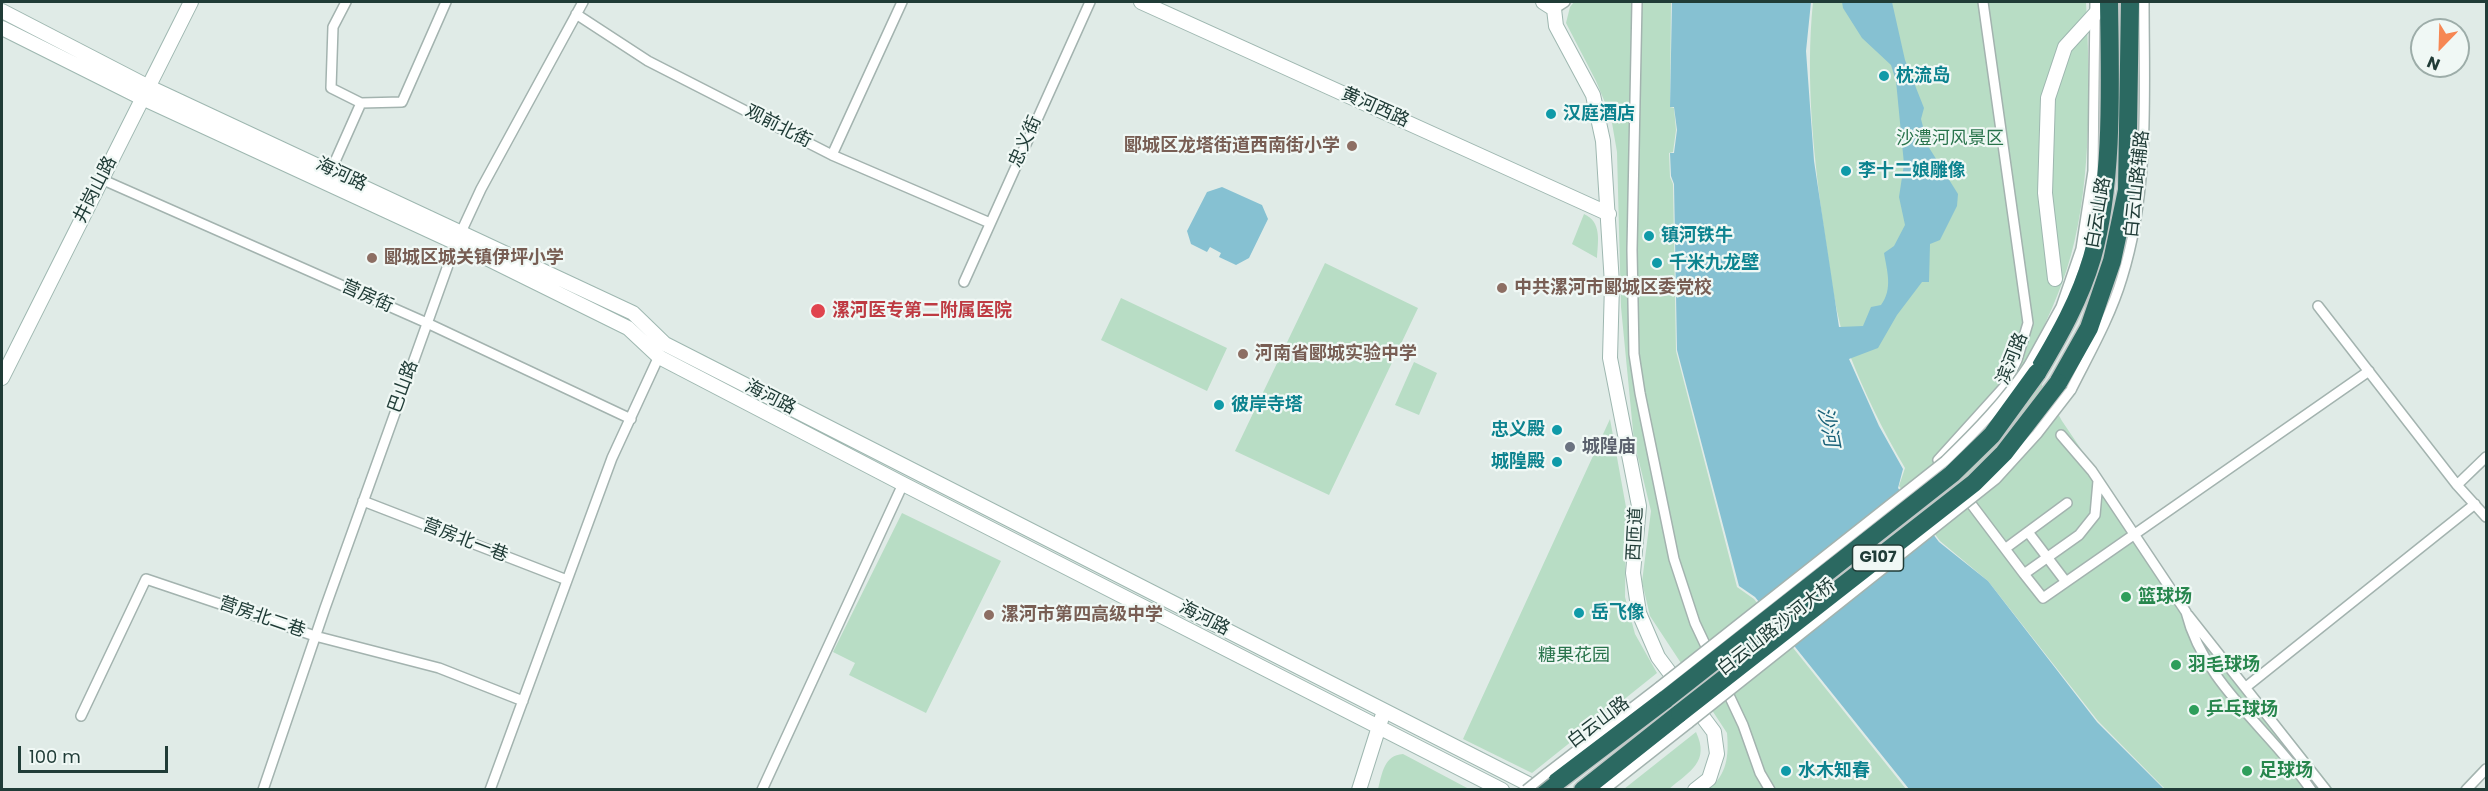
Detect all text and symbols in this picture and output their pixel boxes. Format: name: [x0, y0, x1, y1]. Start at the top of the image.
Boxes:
north arrow: [2410, 18, 2470, 78]
text: N: [2424, 50, 2444, 76]
place label: 枕流岛: [1896, 65, 1950, 87]
marker: 枕流岛: [1877, 69, 1891, 83]
street label: 黄河西路: [1338, 83, 1412, 133]
street label: 观前北街: [741, 101, 815, 153]
place label: 汉庭酒店: [1563, 103, 1635, 125]
marker: 汉庭酒店: [1544, 107, 1558, 121]
street label: 忠义街: [1005, 113, 1047, 171]
park label: 沙澧河风景区: [1896, 128, 2004, 150]
street label: 白云山路辅路: [2122, 129, 2154, 239]
place label: 郾城区龙塔街道西南街小学: [1124, 135, 1340, 157]
marker: 郾城区龙塔街道西南街小学: [1345, 139, 1359, 153]
street label: 井岗山路: [70, 153, 122, 227]
street label: 海河路: [312, 154, 370, 196]
place label: 李十二娘雕像: [1858, 160, 1966, 182]
marker: 李十二娘雕像: [1839, 164, 1853, 178]
street label: 白云山路: [2082, 176, 2116, 250]
place label: 镇河铁牛: [1661, 225, 1733, 247]
marker: 镇河铁牛: [1642, 229, 1656, 243]
place label: 郾城区城关镇伊坪小学: [384, 247, 564, 269]
marker: 郾城区城关镇伊坪小学: [365, 251, 379, 265]
place label: 千米九龙壁: [1669, 252, 1759, 274]
marker: 千米九龙壁: [1650, 256, 1664, 270]
street label: 营房街: [338, 276, 396, 318]
place label: 中共漯河市郾城区委党校: [1514, 277, 1712, 299]
marker: 中共漯河市郾城区委党校: [1495, 281, 1509, 295]
place label: 漯河医专第二附属医院: [832, 300, 1012, 322]
marker: 漯河医专第二附属医院: [809, 302, 827, 320]
street label: 滨河路: [1993, 330, 2033, 388]
place label: 河南省郾城实验中学: [1255, 343, 1417, 365]
marker: 河南省郾城实验中学: [1236, 347, 1250, 361]
street label: 巴山路: [385, 358, 423, 416]
street label: 海河路: [741, 376, 799, 420]
place label: 彼岸寺塔: [1231, 394, 1303, 416]
marker: 彼岸寺塔: [1212, 398, 1226, 412]
water label: 沙河: [1811, 405, 1843, 449]
place label: 忠义殿: [1491, 419, 1545, 441]
marker: 忠义殿: [1550, 423, 1564, 437]
place label: 城隍庙: [1582, 436, 1636, 458]
marker: 城隍庙: [1563, 440, 1577, 454]
place label: 城隍殿: [1491, 451, 1545, 473]
marker: 城隍殿: [1550, 455, 1564, 469]
street label: 西匝道: [1624, 506, 1648, 562]
street label: 营房北一巷: [419, 515, 511, 567]
road number: G107: [1852, 545, 1904, 571]
street label: 白云山路沙河大桥: [1714, 575, 1840, 681]
place label: 篮球场: [2138, 586, 2192, 608]
marker: 篮球场: [2119, 590, 2133, 604]
street label: 营房北二巷: [216, 593, 308, 643]
street label: 海河路: [1175, 597, 1233, 641]
place label: 岳飞像: [1591, 602, 1645, 624]
place label: 漯河市第四高级中学: [1001, 604, 1163, 626]
marker: 岳飞像: [1572, 606, 1586, 620]
marker: 漯河市第四高级中学: [982, 608, 996, 622]
park label: 糖果花园: [1538, 645, 1610, 667]
place label: 羽毛球场: [2188, 654, 2260, 676]
marker: 羽毛球场: [2169, 658, 2183, 672]
street label: 白云山路: [1564, 693, 1634, 753]
place label: 乒乓球场: [2206, 699, 2278, 721]
marker: 乒乓球场: [2187, 703, 2201, 717]
scale bar: [21, 734, 171, 772]
text: 100 m: [29, 744, 81, 769]
place label: 水木知春: [1798, 760, 1870, 782]
place label: 足球场: [2259, 760, 2313, 782]
marker: 水木知春: [1779, 764, 1793, 778]
marker: 足球场: [2240, 764, 2254, 778]

